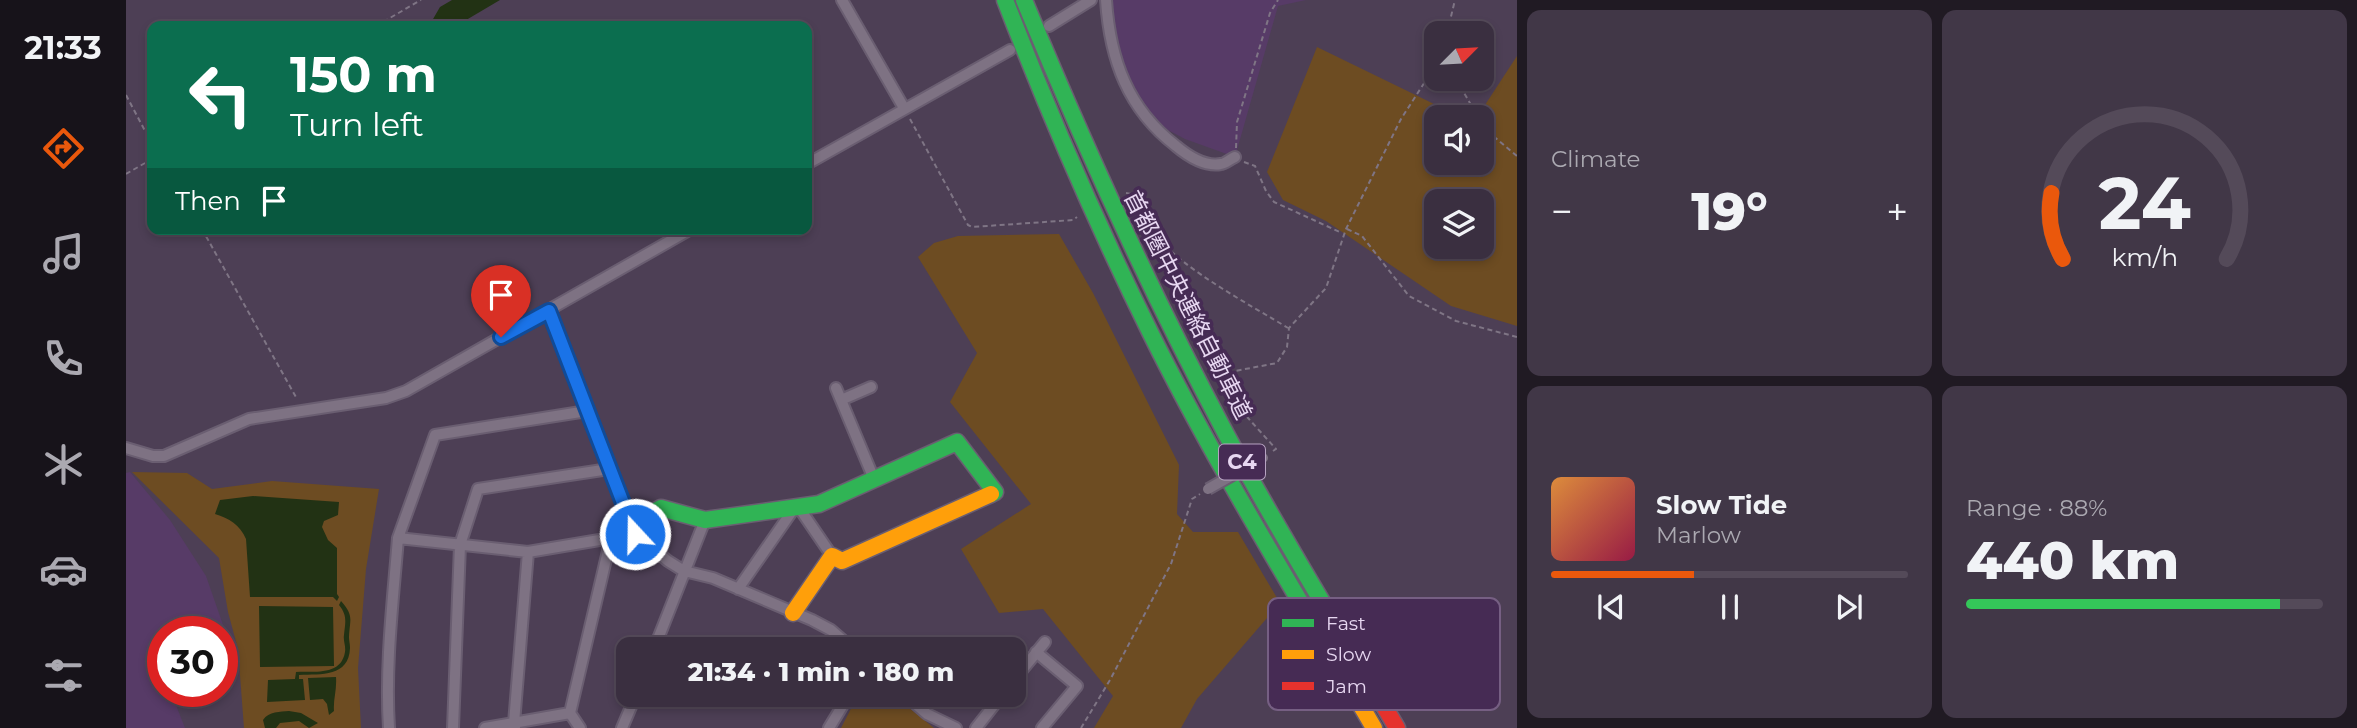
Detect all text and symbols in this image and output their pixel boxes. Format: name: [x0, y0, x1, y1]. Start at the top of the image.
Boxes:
north arrow: [1424, 21, 1494, 91]
map controls: [1424, 21, 1494, 259]
text: 21:33: [24, 28, 102, 67]
text: 150 m: [290, 45, 437, 104]
icon: left: [175, 49, 266, 140]
text: Turn left: [290, 105, 424, 144]
button: sound: [1424, 105, 1494, 175]
icon: directions: [39, 124, 88, 173]
text: Climate: [1551, 145, 1640, 173]
text: 24: [2098, 159, 2191, 247]
text: 19°: [1691, 180, 1768, 243]
icon: arrive: [255, 182, 293, 220]
text: Then: [175, 185, 241, 217]
street label: 首都圏中央連絡自動車道: [1118, 186, 1258, 424]
text: −: [1551, 188, 1573, 235]
text: +: [1886, 188, 1908, 235]
button: layers: [1424, 189, 1494, 259]
icon: music: [39, 229, 88, 278]
text: km/h: [2111, 242, 2178, 272]
pin: [471, 265, 531, 337]
icon: arrive: [482, 276, 520, 314]
icon: phone: [39, 334, 88, 383]
icon: climate: [39, 440, 88, 489]
road number: C4: [1219, 444, 1265, 480]
text: Slow Tide: [1656, 489, 1787, 521]
text: Range · 88%: [1966, 494, 2107, 522]
position arrow: [598, 497, 672, 571]
text: Marlow: [1656, 521, 1741, 549]
text: 440 km: [1966, 529, 2179, 592]
icon: car: [39, 545, 88, 594]
icon: previous: [1592, 588, 1630, 626]
icon: pause: [1711, 588, 1749, 626]
icon: next: [1830, 588, 1868, 626]
legend: [1268, 598, 1500, 710]
text: Fast: [1326, 612, 1366, 635]
speed limit sign: 30: [147, 616, 238, 707]
text: Slow: [1326, 643, 1371, 666]
icon: filters: [39, 651, 88, 700]
text: 21:34 · 1 min · 180 m: [688, 656, 954, 688]
text: Jam: [1325, 675, 1367, 698]

